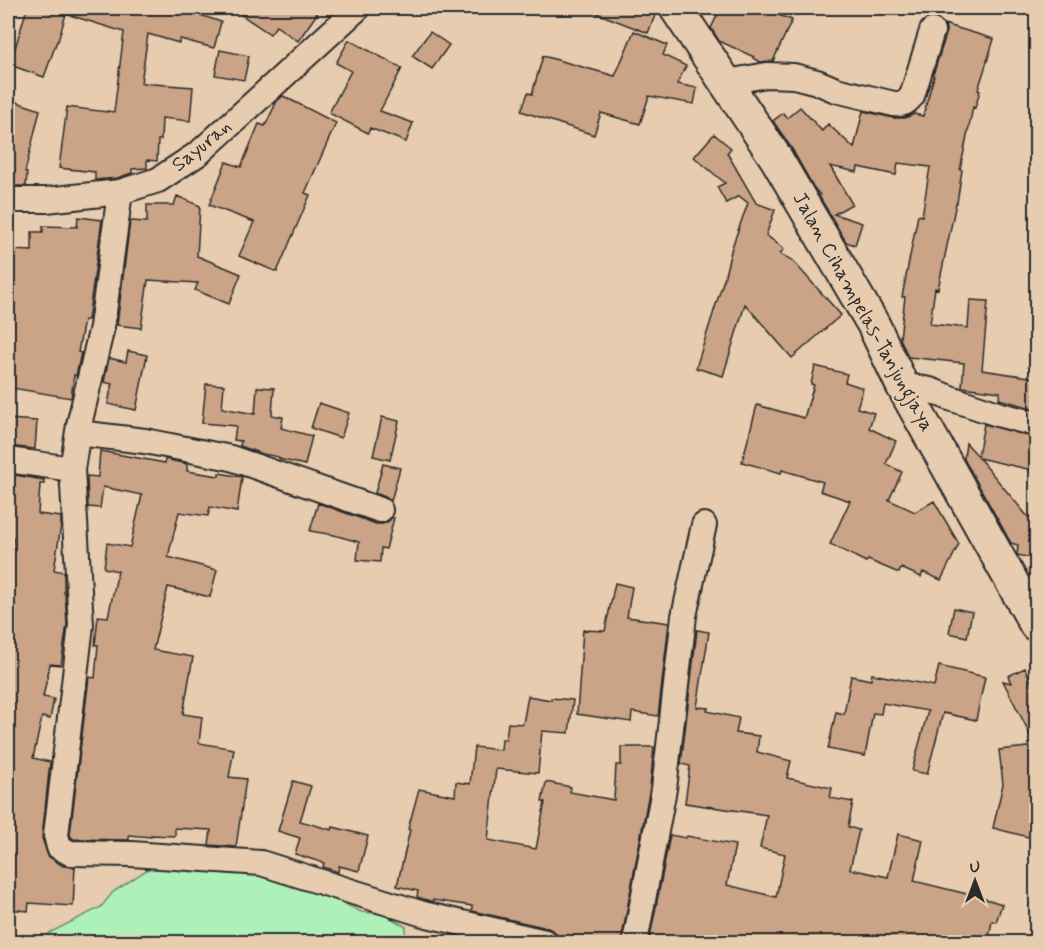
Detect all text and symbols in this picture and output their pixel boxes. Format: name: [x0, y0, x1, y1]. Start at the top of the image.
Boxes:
street label: Sayuran: [166, 114, 238, 178]
street label: Jalan Cihampelas-Tanjungjaya: [784, 188, 940, 437]
north arrow: [945, 851, 1005, 911]
text: U: [970, 857, 980, 878]

